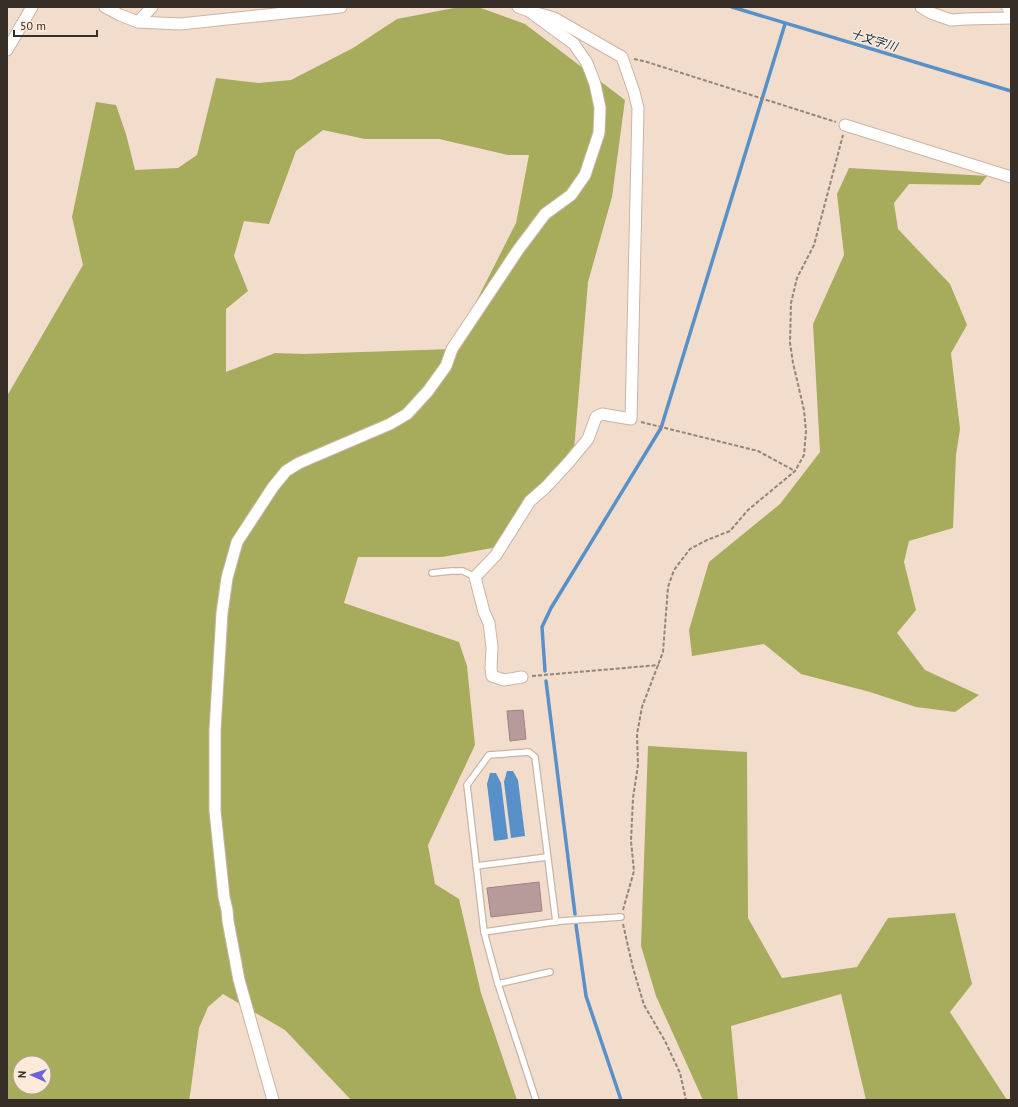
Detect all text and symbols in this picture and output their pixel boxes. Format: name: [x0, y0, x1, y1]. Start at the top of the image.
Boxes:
scale bar: [14, 12, 97, 38]
text: 50 m: [20, 18, 46, 33]
water label: 十文字川: [849, 26, 901, 55]
north arrow: [12, 1055, 52, 1095]
text: N: [15, 1070, 29, 1078]

